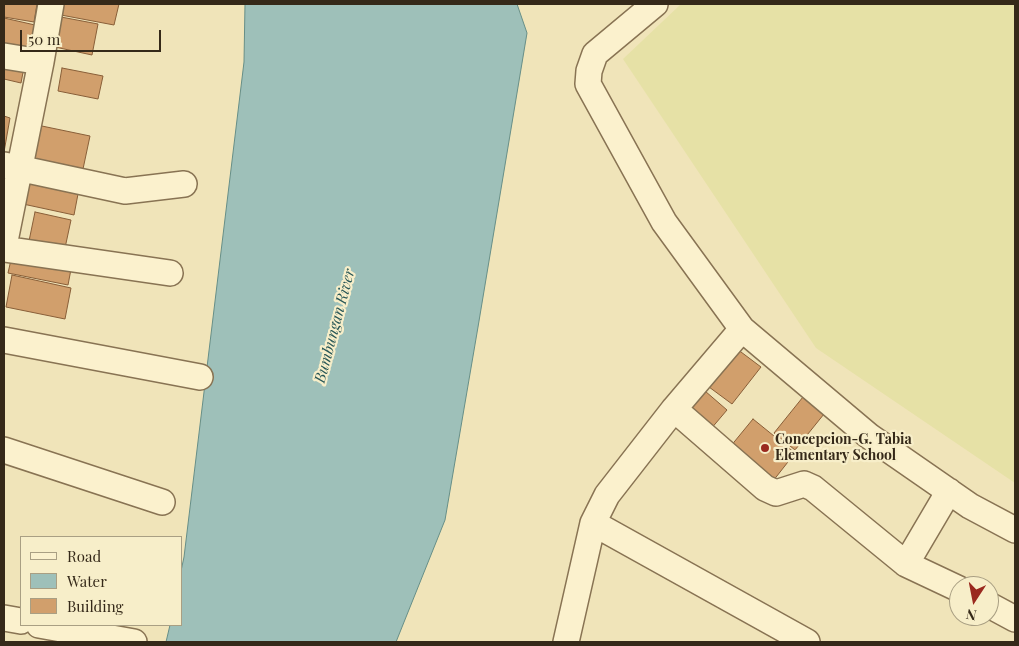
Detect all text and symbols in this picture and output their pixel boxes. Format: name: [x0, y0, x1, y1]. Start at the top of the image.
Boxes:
scale bar: [22, 20, 164, 52]
text: 50 m: [28, 29, 60, 49]
water label: Bumbungan River: [311, 267, 359, 385]
place label: Concepcion-G. Tabia Elementary School: [775, 432, 912, 464]
marker: Concepcion-G. Tabia Elementary School: [759, 442, 771, 454]
legend: [20, 536, 182, 626]
text: Road: [67, 546, 101, 566]
text: Water: [67, 571, 107, 591]
north arrow: [949, 576, 999, 626]
text: Building: [67, 596, 123, 616]
text: N: [964, 605, 978, 626]

